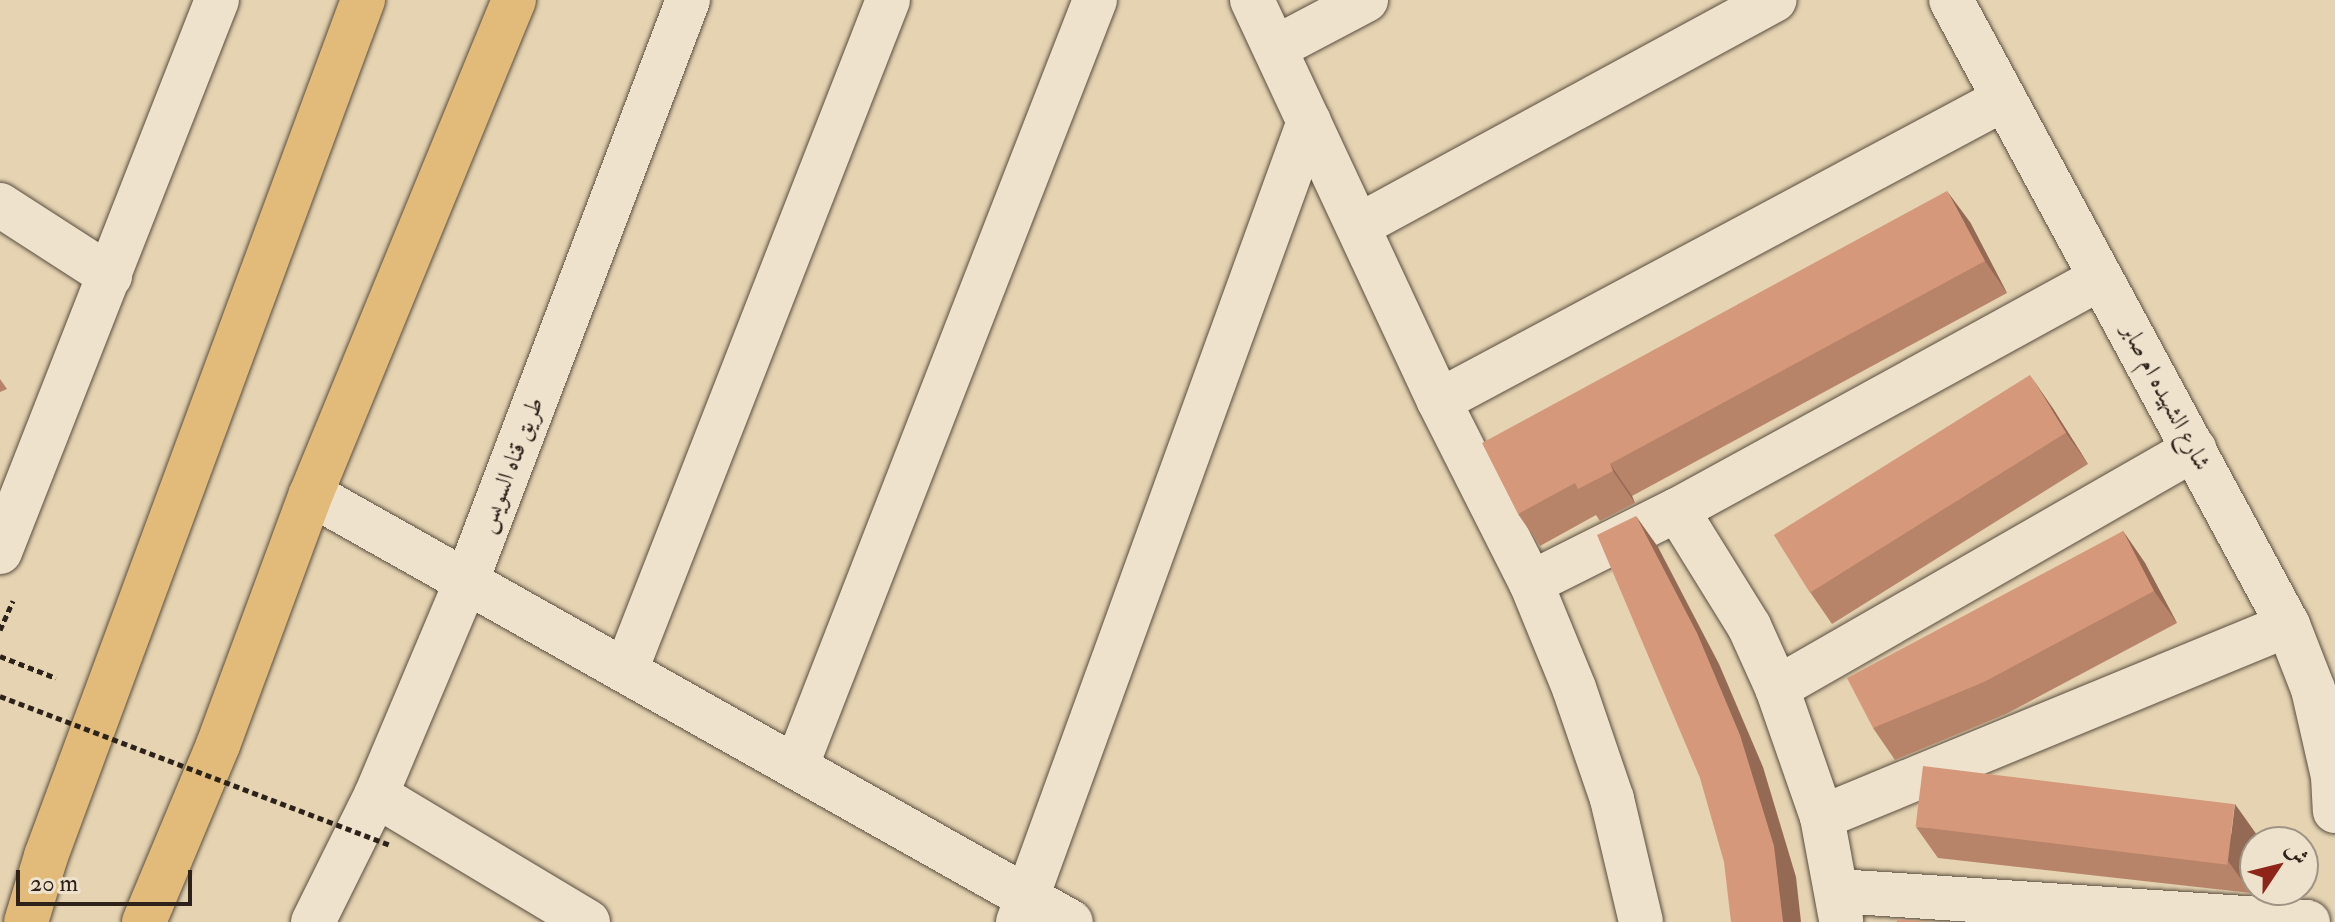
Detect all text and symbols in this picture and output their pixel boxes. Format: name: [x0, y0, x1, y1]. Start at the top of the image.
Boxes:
street label: شارع الشهيده ام صابر: [2115, 319, 2217, 475]
street label: طريق قناه السويس: [472, 393, 550, 537]
north arrow: [2239, 826, 2319, 906]
text: ش: [2279, 836, 2315, 870]
scale bar: [20, 854, 196, 904]
text: 20 m: [30, 868, 78, 899]

